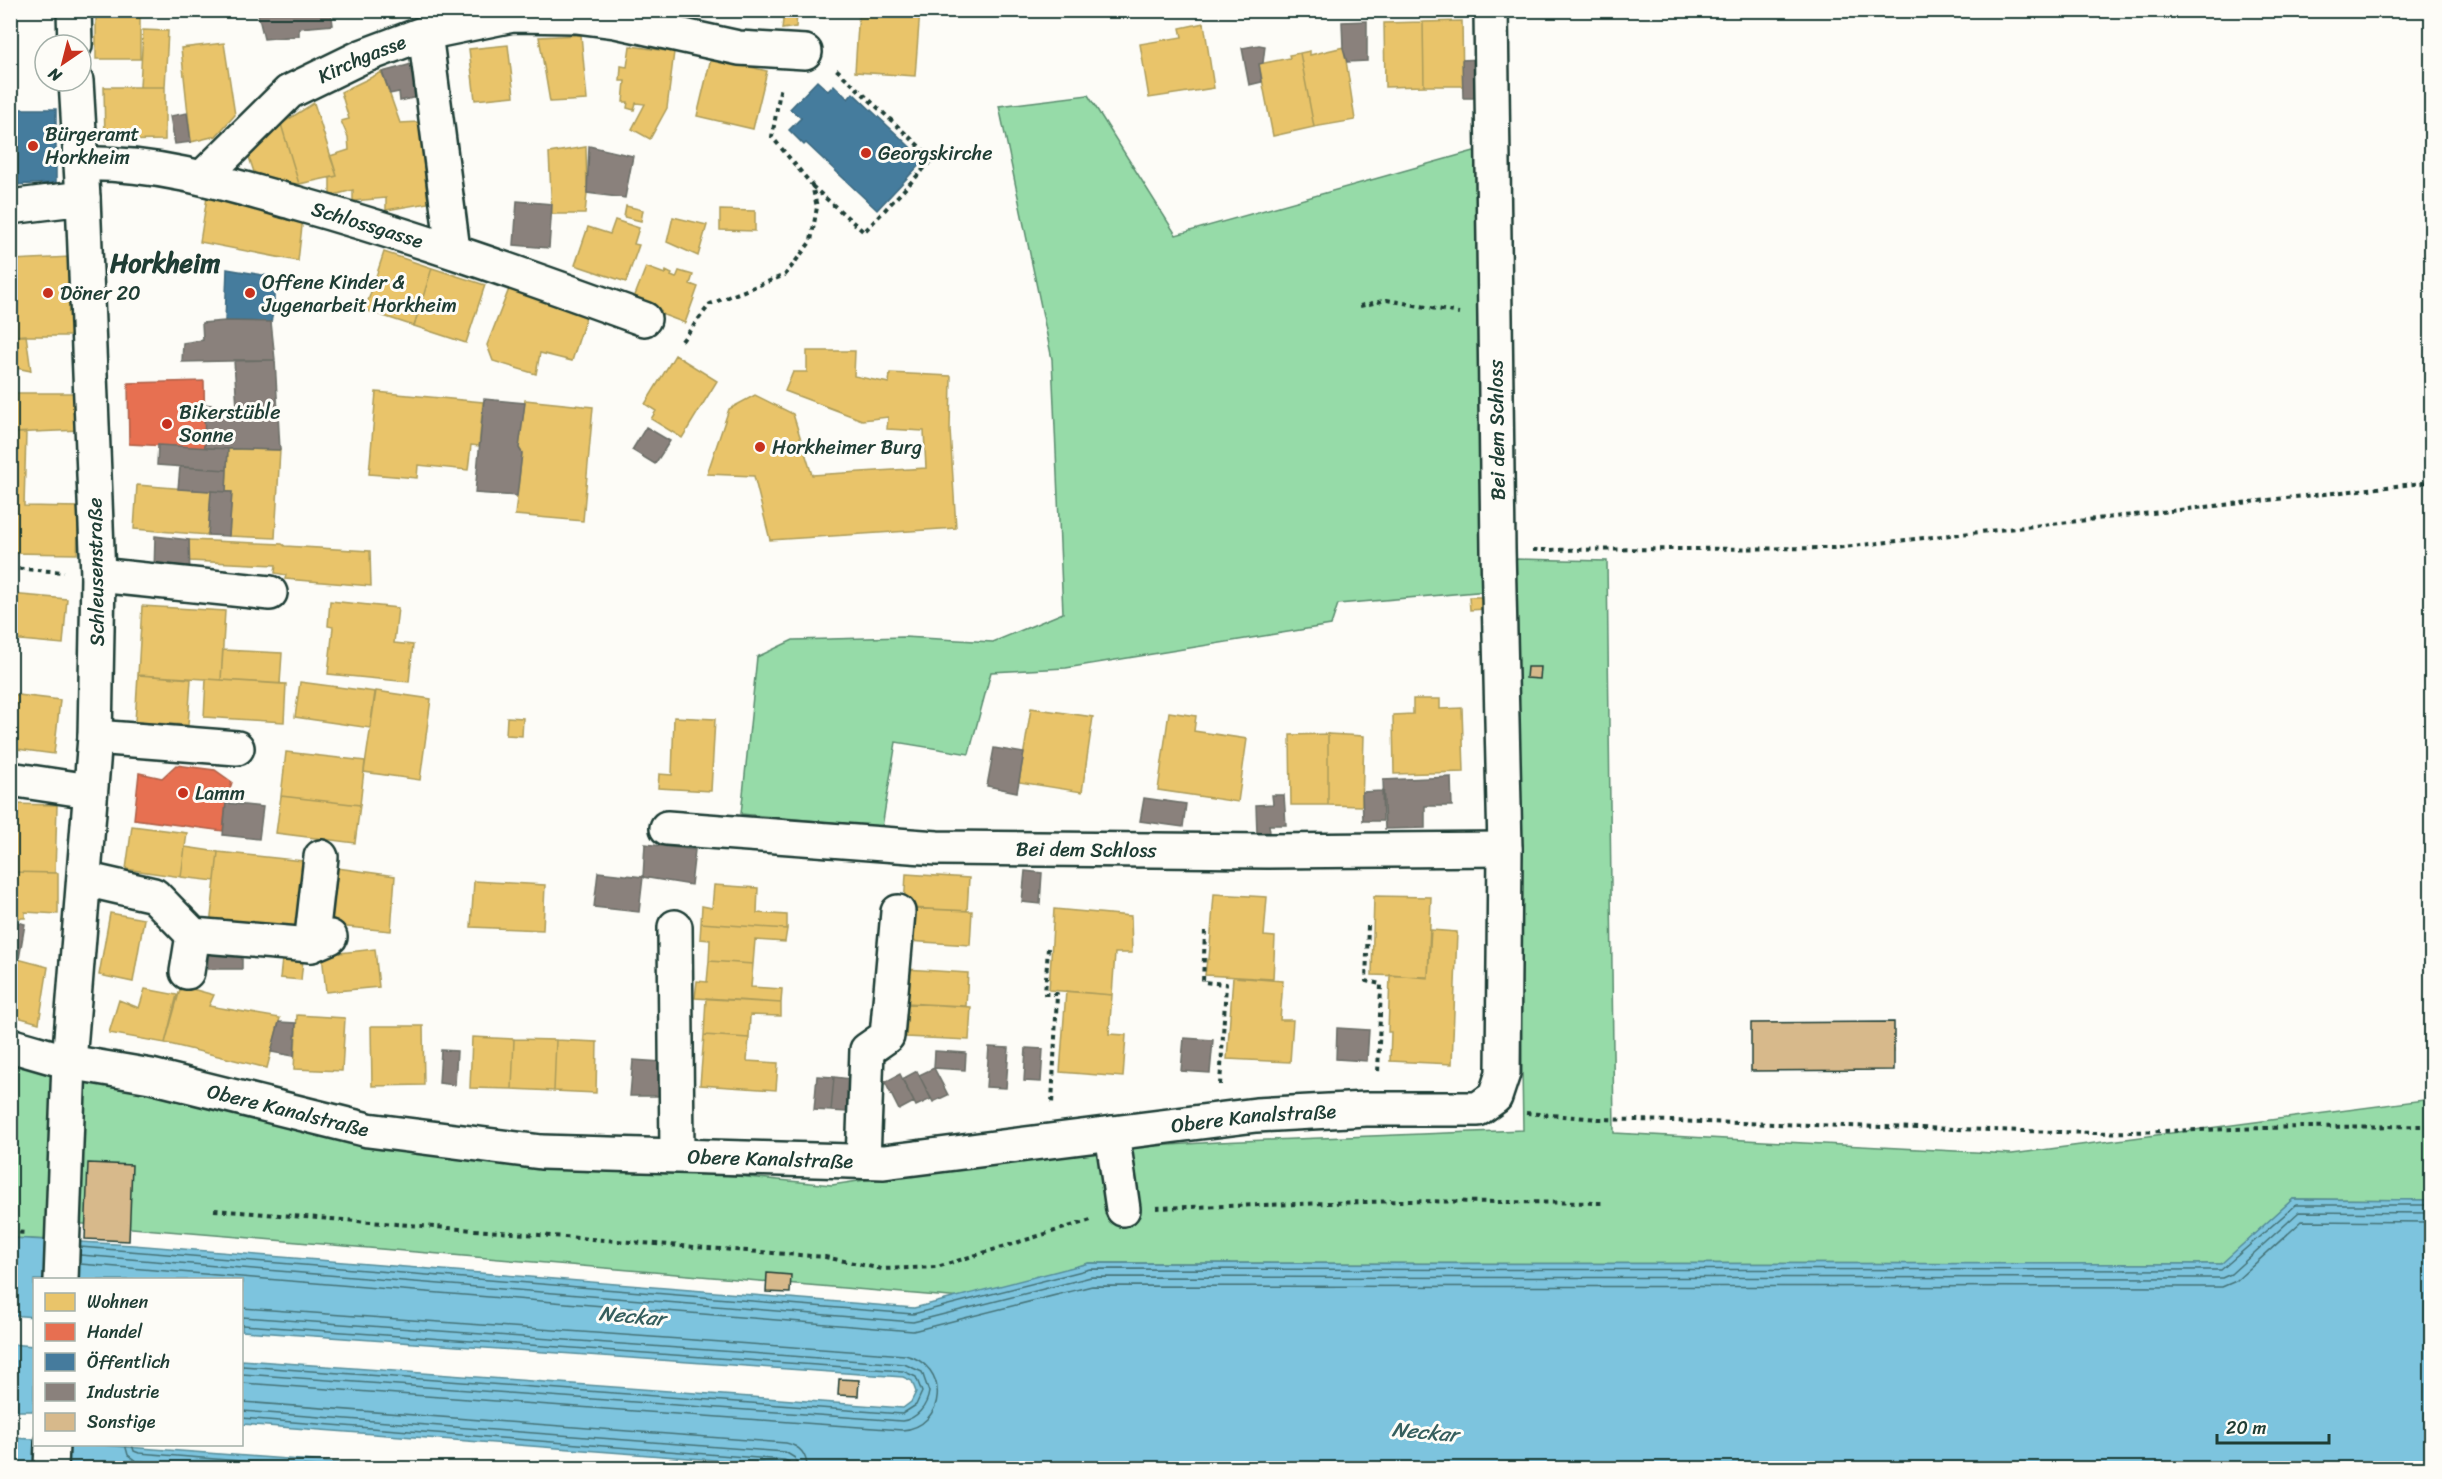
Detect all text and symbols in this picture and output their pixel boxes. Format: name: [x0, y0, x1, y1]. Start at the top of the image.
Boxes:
street label: Kirchgasse: [311, 24, 411, 93]
north arrow: [33, 33, 93, 93]
text: N: [41, 59, 68, 91]
place label: Bürgeramt Horkheim: [45, 117, 140, 175]
place label: Georgskirche: [878, 136, 992, 171]
marker: Bürgeramt Horkheim: [26, 139, 40, 153]
marker: Georgskirche: [859, 146, 873, 160]
street label: Schlossgasse: [307, 191, 428, 258]
district label: Horkheim: [110, 240, 220, 286]
place label: Offene Kinder & Jugenarbeit Horkheim: [261, 265, 457, 323]
place label: Döner 20: [60, 276, 141, 311]
marker: Döner 20: [41, 286, 55, 300]
marker: Offene Kinder & Jugenarbeit Horkheim: [243, 286, 257, 300]
street label: Bei dem Schloss: [1478, 359, 1516, 501]
place label: Bikerstüble Sonne: [179, 395, 281, 453]
marker: Bikerstüble Sonne: [160, 417, 174, 431]
place label: Horkheimer Burg: [772, 430, 922, 465]
marker: Horkheimer Burg: [753, 440, 767, 454]
street label: Schleusenstraße: [77, 497, 115, 647]
place label: Lamm: [195, 776, 245, 811]
marker: Lamm: [176, 786, 190, 800]
street label: Bei dem Schloss: [1016, 831, 1158, 867]
street label: Obere Kanalstraße: [204, 1073, 373, 1147]
street label: Obere Kanalstraße: [1169, 1093, 1337, 1143]
street label: Obere Kanalstraße: [687, 1139, 854, 1179]
legend: [33, 1278, 243, 1446]
text: Wohnen: [87, 1286, 148, 1318]
water label: Neckar: [597, 1294, 670, 1338]
text: Handel: [87, 1316, 143, 1348]
text: Öffentlich: [87, 1346, 170, 1378]
text: Industrie: [86, 1376, 160, 1408]
text: Sonstige: [87, 1406, 156, 1438]
scale bar: [2217, 1407, 2330, 1445]
water label: Neckar: [1390, 1410, 1463, 1454]
text: 20 m: [2226, 1412, 2266, 1444]

